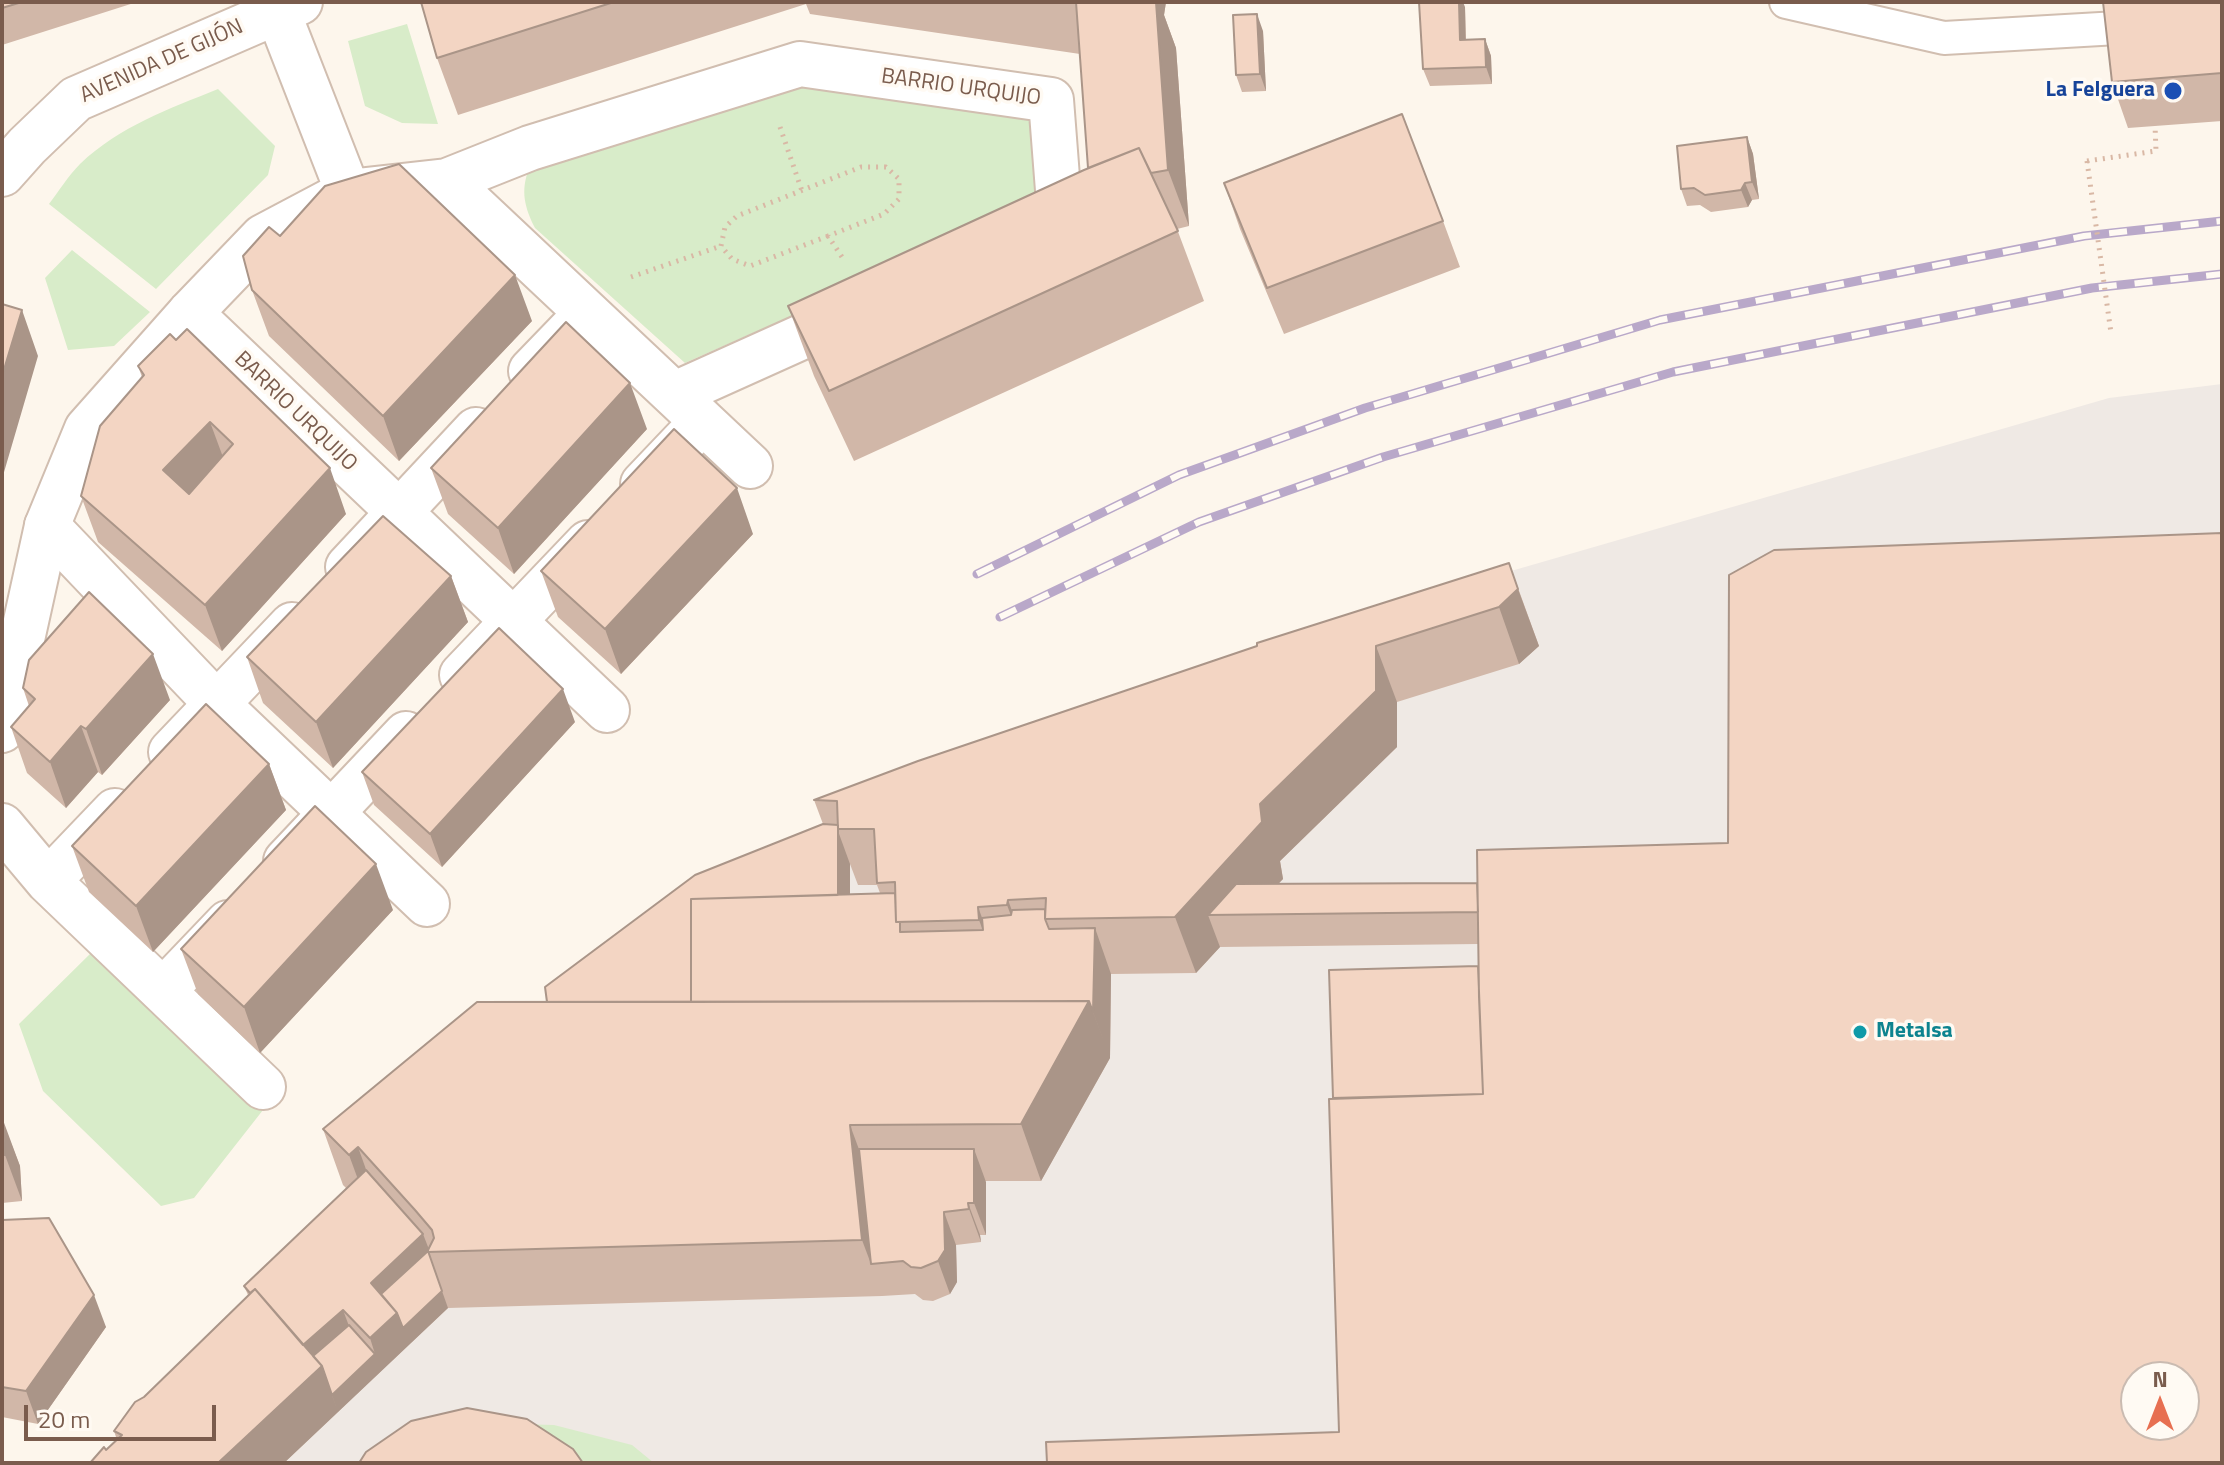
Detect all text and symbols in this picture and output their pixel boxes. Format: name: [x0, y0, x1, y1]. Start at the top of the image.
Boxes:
street label: AVENIDA DE GIJÓN: [77, 14, 247, 110]
street label: BARRIO URQUIJO: [880, 64, 1042, 112]
place label: La Felguera: [2046, 78, 2155, 104]
marker: La Felguera: [2162, 80, 2184, 102]
street label: BARRIO URQUIJO: [228, 347, 362, 477]
place label: Metalsa: [1876, 1019, 1953, 1045]
marker: Metalsa: [1851, 1023, 1869, 1041]
north arrow: [2120, 1361, 2200, 1441]
text: N: [2152, 1362, 2168, 1396]
scale bar: [28, 1389, 220, 1439]
text: 20 m: [38, 1401, 90, 1437]

